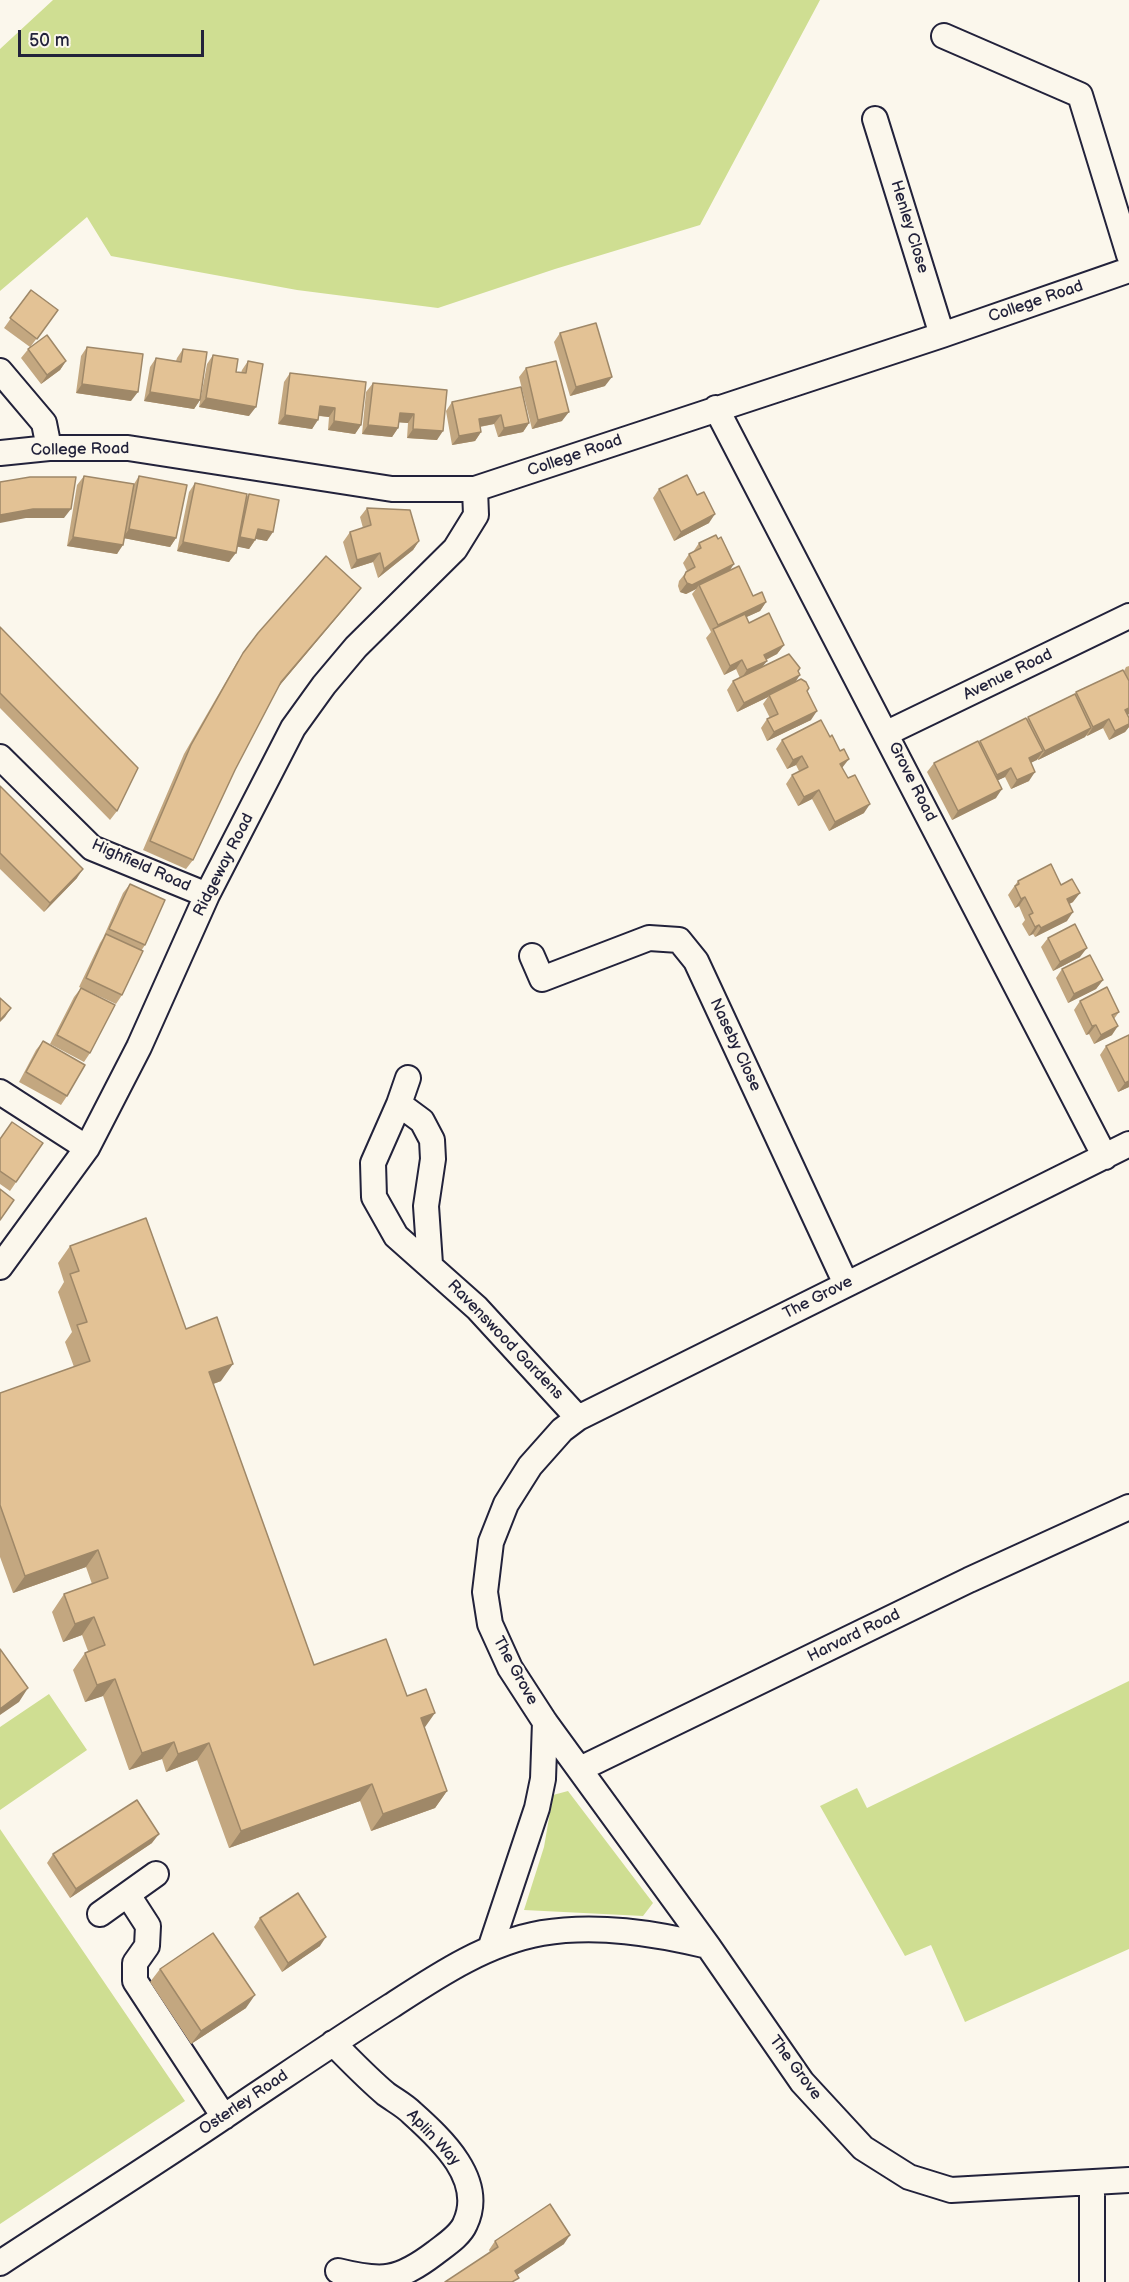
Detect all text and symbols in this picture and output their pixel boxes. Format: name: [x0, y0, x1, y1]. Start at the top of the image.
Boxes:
scale bar: [21, 18, 207, 56]
text: 50 m: [29, 30, 70, 51]
street label: Henley Close: [886, 178, 932, 276]
street label: College Road: [986, 277, 1086, 327]
street label: College Road: [525, 431, 625, 481]
street label: College Road: [30, 440, 130, 460]
street label: Avenue Road: [960, 645, 1056, 705]
street label: Grove Road: [884, 739, 940, 825]
street label: Ridgeway Road: [190, 810, 258, 920]
street label: Highfield Road: [88, 836, 194, 896]
street label: Naseby Close: [705, 996, 765, 1094]
street label: The Grove: [780, 1272, 856, 1324]
street label: Ravenswood Gardens: [443, 1276, 567, 1404]
street label: Harvard Road: [805, 1605, 903, 1667]
street label: The Grove: [488, 1633, 542, 1709]
street label: The Grove: [765, 2032, 825, 2104]
street label: Osterley Road: [196, 2066, 292, 2140]
street label: Aplin Way: [402, 2106, 464, 2170]

